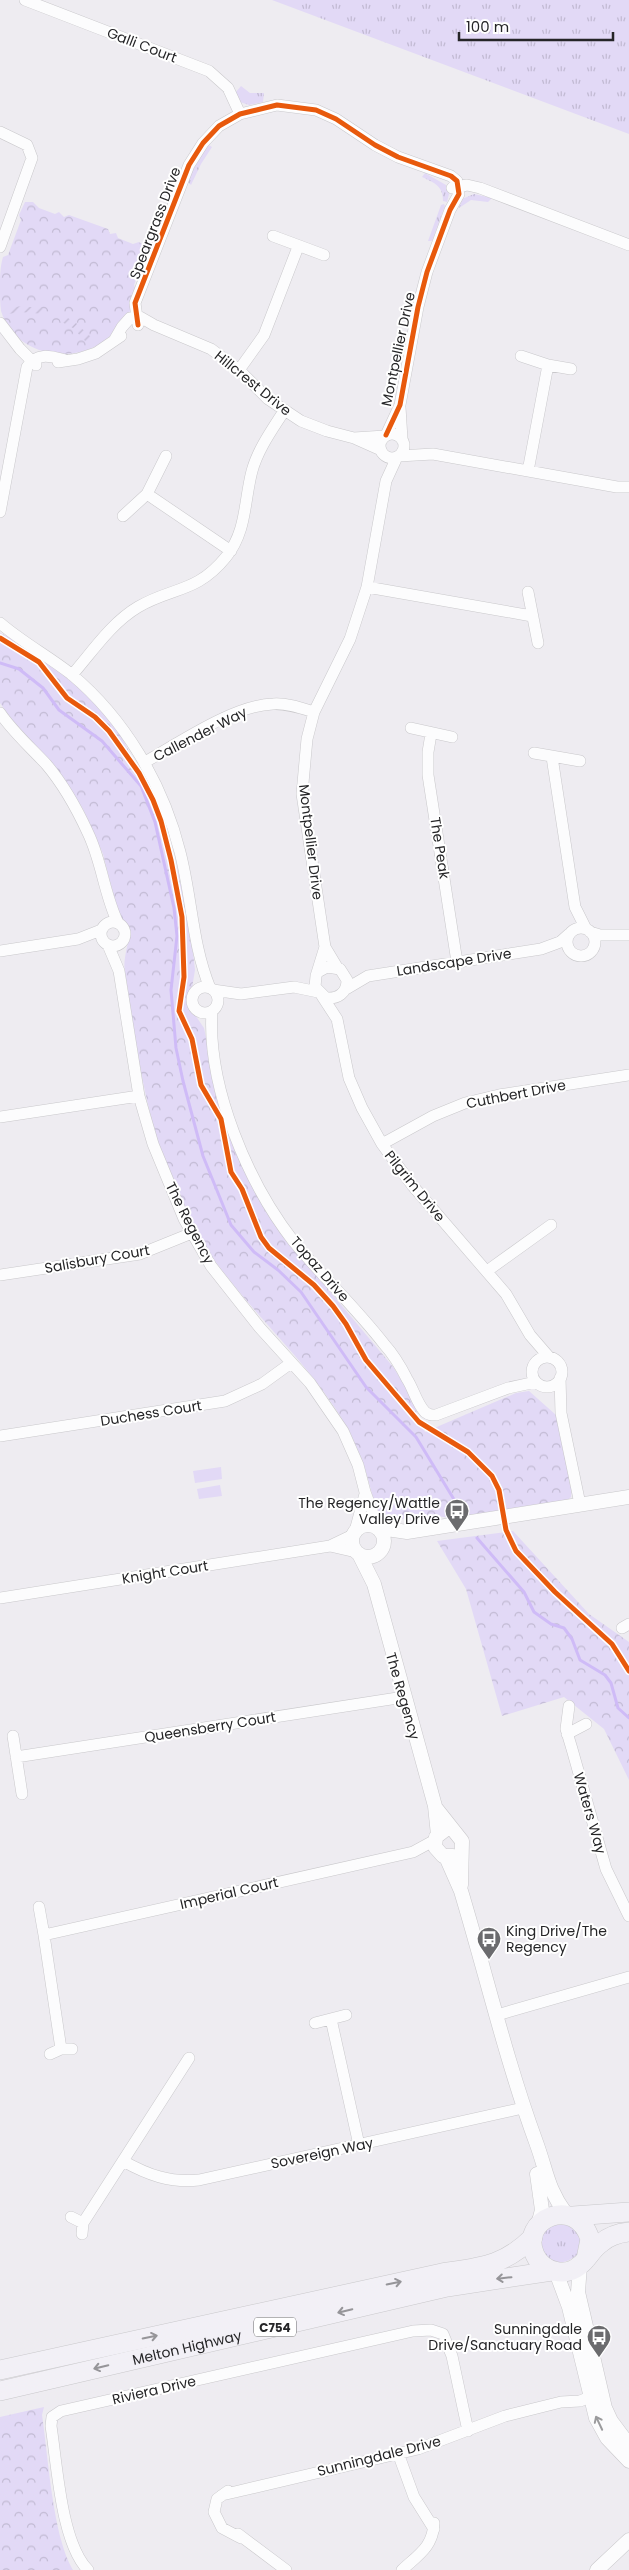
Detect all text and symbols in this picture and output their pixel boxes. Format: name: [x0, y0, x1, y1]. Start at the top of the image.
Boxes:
scale bar: [459, 10, 613, 42]
text: 100 m: [466, 16, 509, 37]
street label: Galli Court: [104, 22, 180, 68]
street label: Speargrass Drive: [124, 164, 186, 282]
street label: Montpellier Drive: [376, 290, 420, 408]
street label: Hillcrest Drive: [210, 346, 296, 420]
street label: Callender Way: [150, 702, 250, 766]
street label: Montpellier Drive: [294, 783, 328, 901]
street label: The Peak: [425, 816, 455, 881]
street label: Landscape Drive: [395, 943, 513, 981]
street label: Cuthbert Drive: [464, 1074, 568, 1113]
street label: Pilgrim Drive: [380, 1146, 450, 1226]
street label: The Regency: [161, 1179, 219, 1268]
street label: Topaz Drive: [286, 1232, 354, 1306]
street label: Salisbury Court: [43, 1240, 151, 1278]
street label: Duchess Court: [99, 1395, 203, 1431]
place label: The Regency/Wattle Valley Drive: [298, 1493, 440, 1529]
bus stop icon: The Regency/Wattle Valley Drive: [444, 1498, 470, 1532]
street label: Knight Court: [120, 1555, 210, 1589]
street label: The Regency: [381, 1650, 425, 1742]
street label: Queensberry Court: [143, 1707, 277, 1747]
street label: Waters Way: [569, 1770, 611, 1856]
street label: Imperial Court: [178, 1872, 280, 1914]
place label: King Drive/The Regency: [506, 1921, 607, 1957]
bus stop icon: King Drive/The Regency: [476, 1926, 502, 1960]
street label: Sovereign Way: [269, 2132, 375, 2174]
one-way arrow: [496, 2273, 512, 2283]
one-way arrow: [386, 2278, 402, 2287]
one-way arrow: [337, 2307, 353, 2316]
road number: C754: [254, 2318, 296, 2336]
place label: Sunningdale Drive/Sanctuary Road: [428, 2319, 582, 2355]
bus stop icon: Sunningdale Drive/Sanctuary Road: [586, 2324, 612, 2358]
street label: Melton Highway: [130, 2325, 244, 2370]
one-way arrow: [142, 2332, 158, 2341]
one-way arrow: [94, 2363, 110, 2372]
street label: Riviera Drive: [110, 2371, 198, 2409]
one-way arrow: [594, 2416, 603, 2431]
street label: Sunningdale Drive: [315, 2431, 443, 2481]

